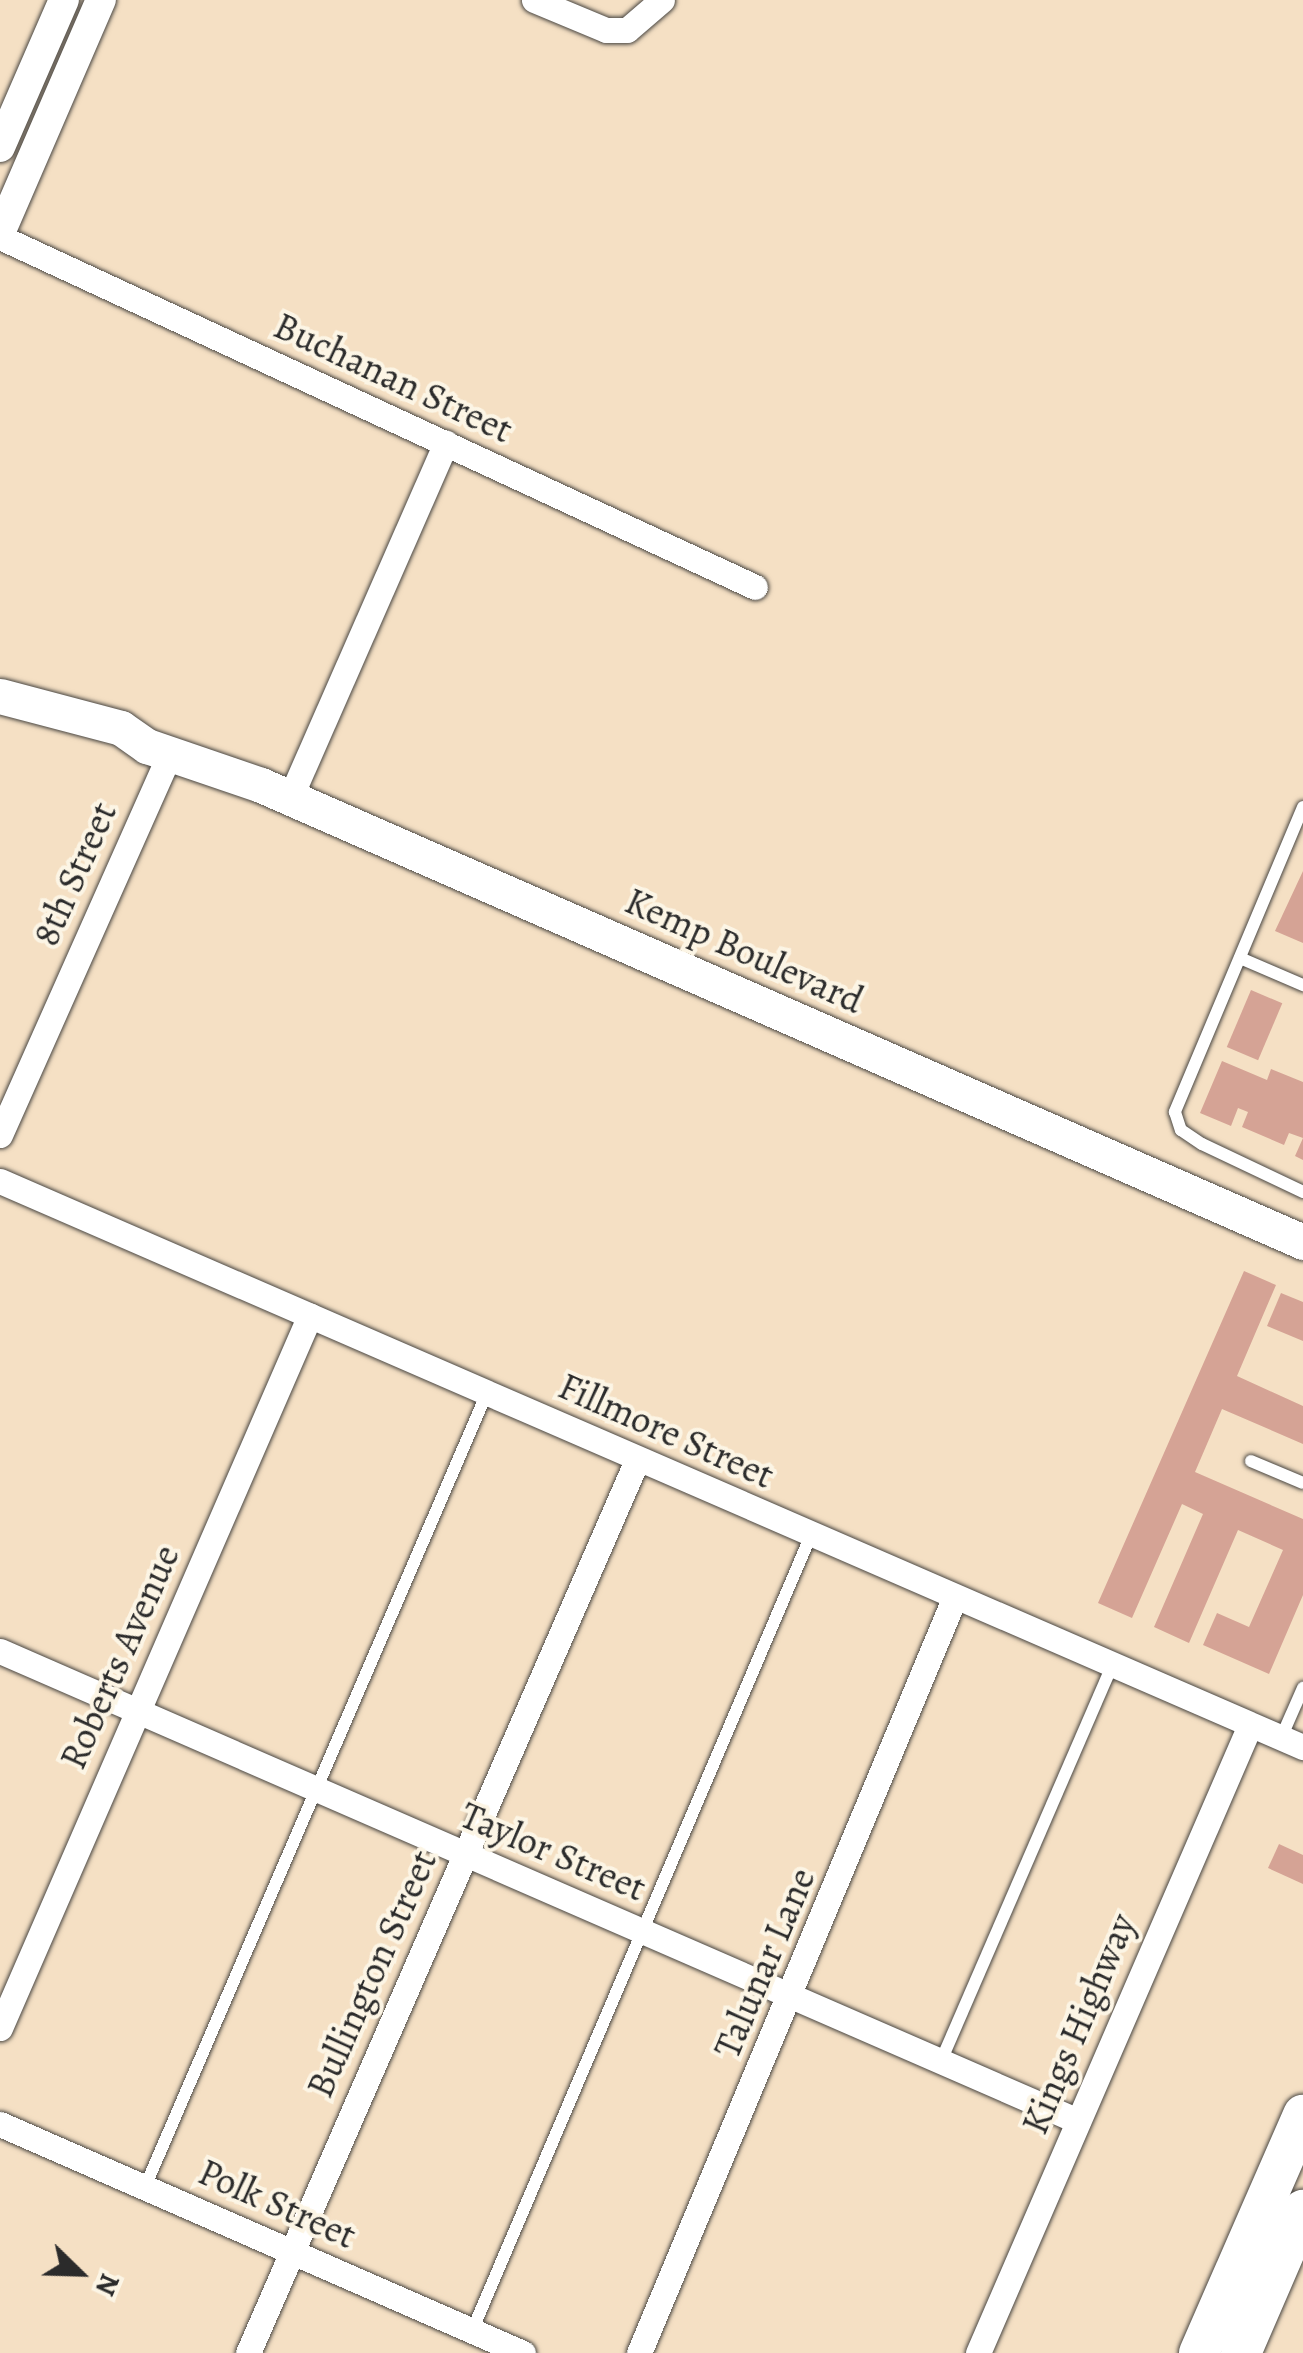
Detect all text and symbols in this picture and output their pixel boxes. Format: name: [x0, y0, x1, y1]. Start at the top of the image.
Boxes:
street label: Buchanan Street: [267, 303, 519, 453]
street label: 8th Street: [23, 795, 127, 953]
street label: Kemp Boulevard: [618, 878, 870, 1024]
street label: Fillmore Street: [551, 1363, 781, 1499]
street label: Roberts Avenue: [50, 1538, 190, 1776]
street label: Taylor Street: [454, 1793, 652, 1911]
street label: Bullington Street: [297, 1843, 447, 2105]
street label: Talunar Lane: [705, 1861, 825, 2065]
street label: Kings Highway: [1012, 1907, 1146, 2141]
street label: Polk Street: [191, 2149, 363, 2259]
north arrow: [30, 2223, 130, 2323]
text: N: [86, 2268, 129, 2302]

